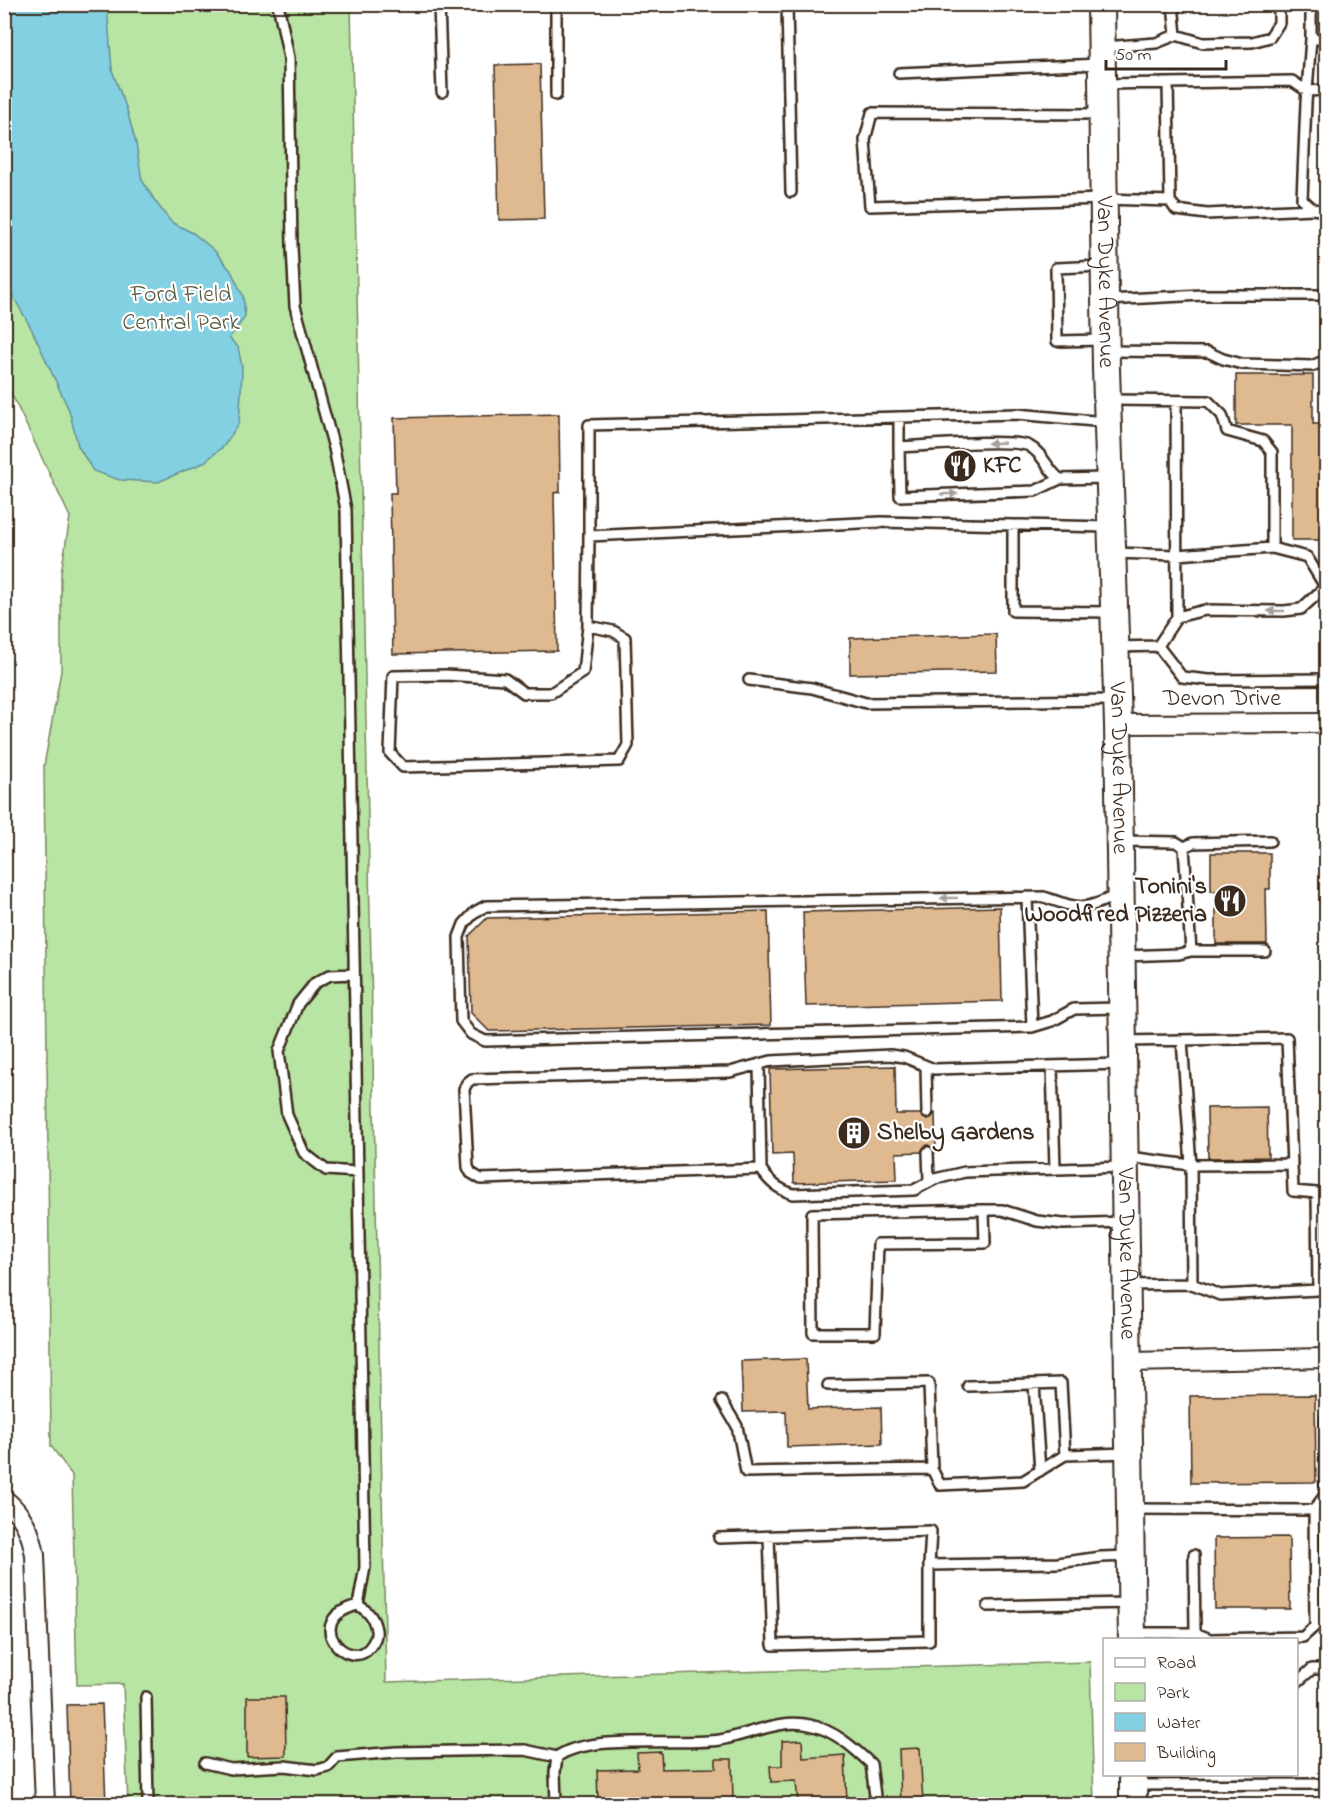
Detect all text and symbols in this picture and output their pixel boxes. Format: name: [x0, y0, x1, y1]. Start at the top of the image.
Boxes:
scale bar: [1106, 33, 1226, 71]
text: 50 m: [1115, 43, 1152, 69]
street label: Van Dyke Avenue: [1086, 195, 1123, 369]
park label: Ford Field Central Park: [122, 278, 240, 341]
one-way arrow: [987, 439, 1006, 448]
restaurant icon: KFC: [942, 448, 978, 484]
place label: KFC: [983, 449, 1021, 484]
one-way arrow: [939, 489, 958, 499]
one-way arrow: [1267, 606, 1286, 615]
street label: Van Dyke Avenue: [1099, 680, 1137, 854]
street label: Devon Drive: [1162, 682, 1281, 717]
place label: Tonini's Woodfired Pizzeria: [1024, 870, 1207, 933]
restaurant icon: Tonini's Woodfired Pizzeria: [1212, 883, 1248, 919]
one-way arrow: [939, 894, 958, 903]
building icon: Shelby Gardens: [836, 1115, 872, 1151]
place label: Shelby Gardens: [877, 1116, 1034, 1152]
street label: Van Dyke Avenue: [1107, 1166, 1145, 1340]
legend: [1103, 1638, 1298, 1776]
text: Road: [1157, 1651, 1196, 1677]
text: Park: [1157, 1681, 1190, 1707]
text: Water: [1157, 1711, 1201, 1737]
text: Building: [1156, 1741, 1216, 1768]

